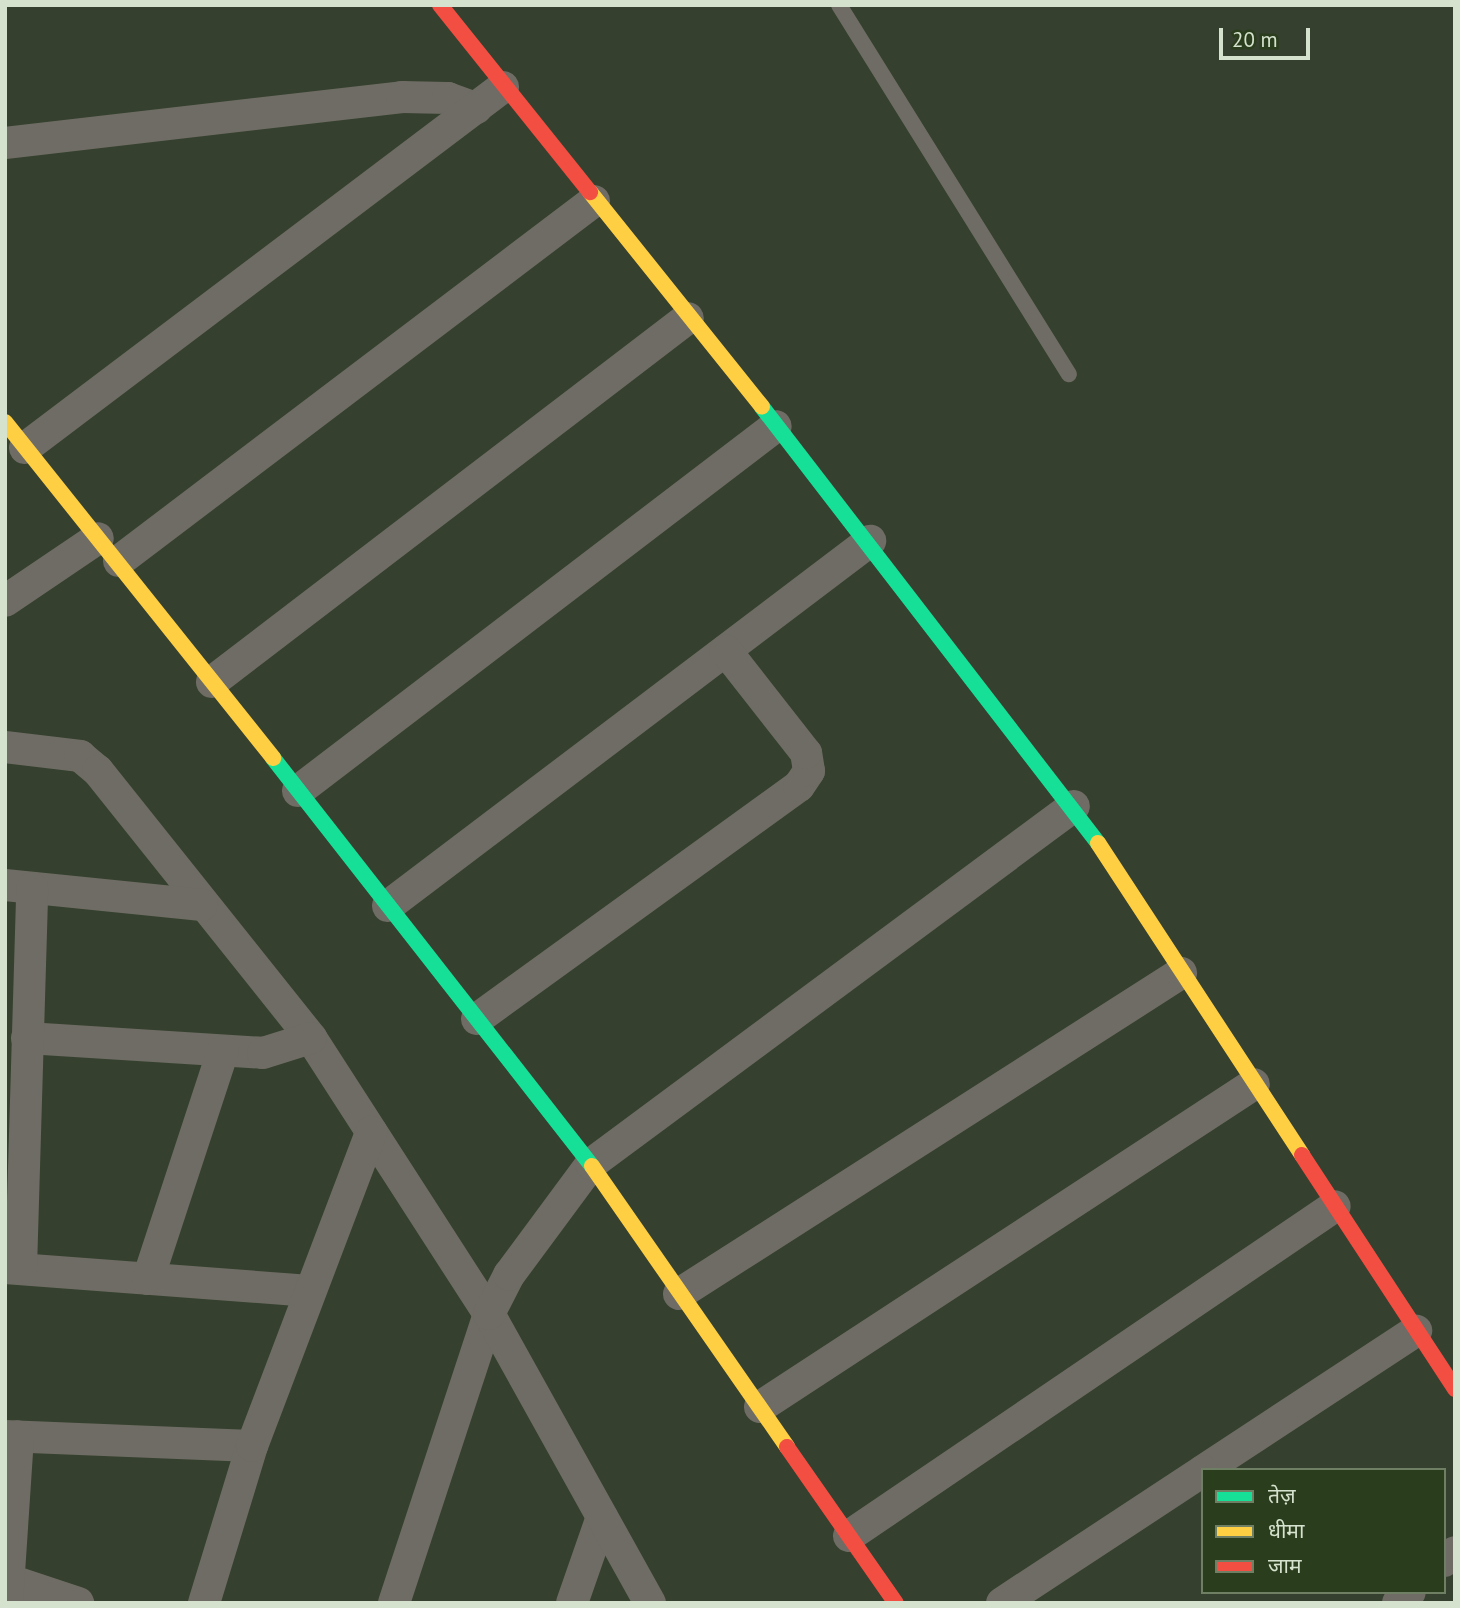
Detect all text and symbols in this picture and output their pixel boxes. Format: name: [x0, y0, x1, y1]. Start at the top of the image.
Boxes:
scale bar: [1222, 14, 1313, 58]
text: 20 m: [1232, 26, 1278, 53]
legend: [1201, 1468, 1446, 1594]
text: तेज़: [1268, 1482, 1296, 1509]
text: धीमा: [1268, 1517, 1304, 1544]
text: जाम: [1268, 1552, 1302, 1579]

